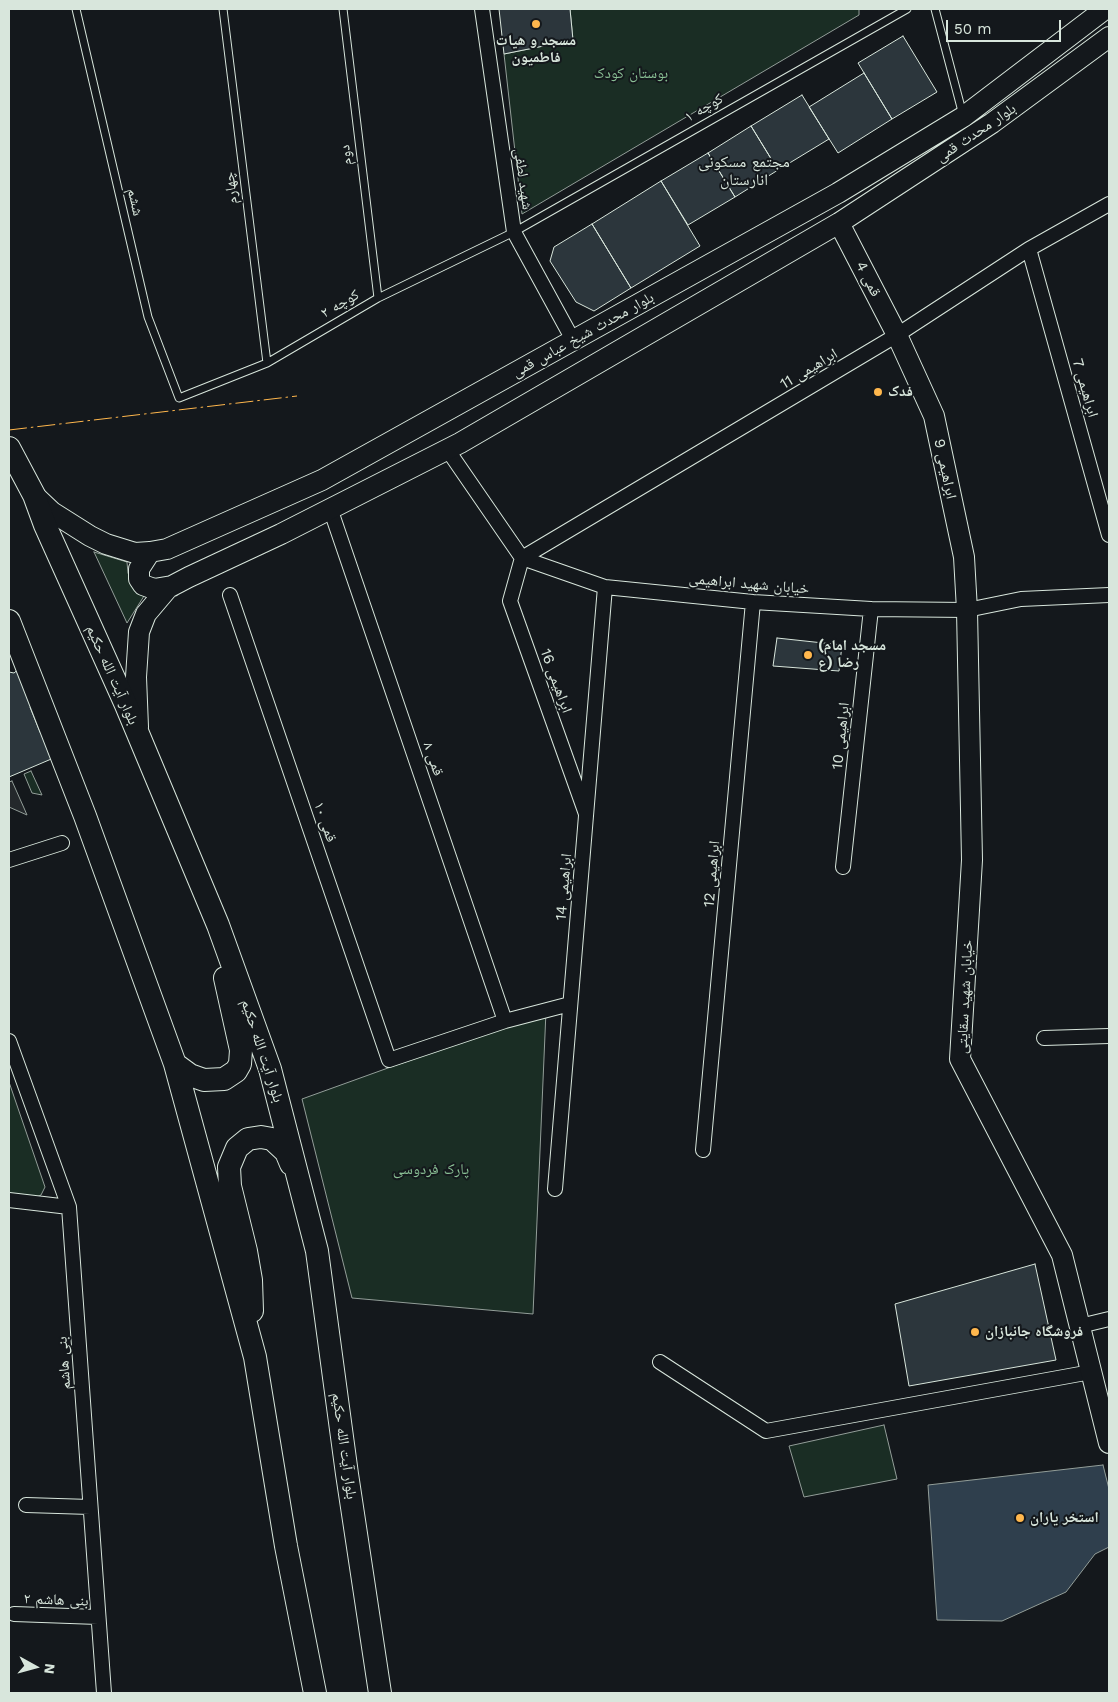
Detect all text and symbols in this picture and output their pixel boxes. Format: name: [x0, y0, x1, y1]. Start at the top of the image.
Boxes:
scale bar: [948, 10, 1063, 42]
marker: مسجد و هیات فاطمیون: [530, 18, 542, 30]
text: 50 m: [954, 20, 991, 38]
place label: مسجد و هیات فاطمیون: [496, 32, 576, 67]
park label: بوستان کودک: [594, 65, 668, 83]
street label: کوچه ۱: [682, 90, 726, 126]
street label: بلوار محدث قمی: [933, 100, 1019, 166]
street label: دوم: [336, 144, 356, 166]
street label: شهید لطفی: [510, 147, 536, 211]
district label: مجتمع مسکونی انارستان: [698, 152, 790, 190]
street label: چهارم: [220, 171, 242, 205]
street label: ششم: [123, 186, 147, 218]
street label: قمی 4: [852, 258, 884, 300]
street label: کوچه ۲: [318, 286, 362, 322]
street label: بلوار محدث شیخ عباس قمی: [509, 289, 657, 381]
street label: ابراهیمی 11: [777, 345, 841, 393]
street label: ابراهیمی 7: [1068, 357, 1102, 419]
place label: فدک: [888, 383, 913, 401]
marker: فدک: [872, 386, 884, 398]
street label: ابراهیمی 9: [930, 437, 960, 501]
street label: خیابان شهید ابراهیمی: [688, 570, 810, 598]
street label: بلوار آیت الله حکیم: [82, 622, 142, 728]
place label: (مسجد امام رضا (ع: [818, 637, 886, 672]
street label: ابراهیمی 16: [536, 646, 576, 716]
marker: (مسجد امام رضا (ع: [802, 649, 814, 661]
street label: ابراهیمی 10: [829, 702, 853, 770]
street label: قمی ۸: [419, 740, 447, 778]
street label: قمی ۱۰: [310, 800, 340, 844]
street label: ابراهیمی 12: [700, 840, 724, 908]
street label: ابراهیمی 14: [552, 853, 576, 921]
street label: خیابان شهید سقایتی: [953, 940, 977, 1054]
street label: بلوار آیت الله حکیم: [237, 997, 287, 1105]
park label: پارک فردوسی: [393, 1161, 469, 1179]
place label: فروشگاه جانبازان: [985, 1323, 1083, 1341]
marker: فروشگاه جانبازان: [969, 1326, 981, 1338]
street label: بنی هاشم: [53, 1336, 75, 1390]
street label: بلوار آیت الله حکیم: [328, 1392, 360, 1500]
place label: استخر یاران: [1030, 1509, 1099, 1527]
marker: استخر یاران: [1014, 1512, 1026, 1524]
street label: بنی هاشم ۲: [23, 1590, 89, 1610]
north arrow: [10, 1642, 60, 1692]
text: N: [41, 1663, 58, 1675]

